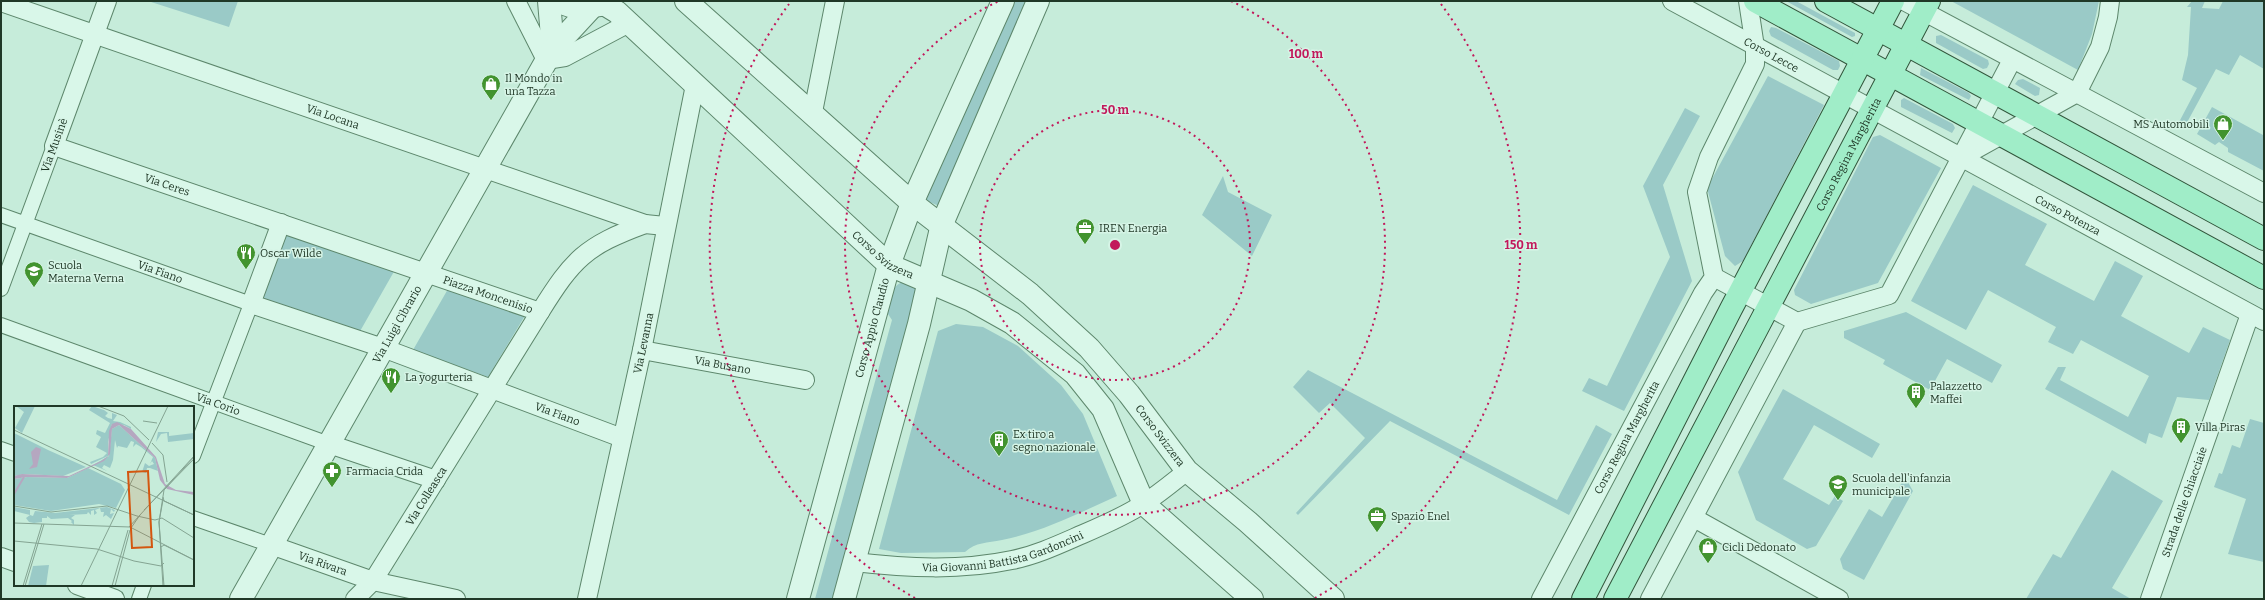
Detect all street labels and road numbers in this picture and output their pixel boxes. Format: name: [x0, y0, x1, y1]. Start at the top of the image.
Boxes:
street label: Corso Lecce: [1741, 35, 1801, 75]
street label: Corso Regina Margherita: [1814, 96, 1884, 214]
street label: Via Locana: [304, 102, 361, 132]
street label: Via Musinè: [39, 116, 70, 174]
street label: Via Ceres: [143, 171, 191, 199]
street label: Corso Potenza: [2033, 192, 2103, 238]
street label: Corso Svizzera: [849, 228, 916, 282]
street label: Via Fiano: [136, 258, 184, 286]
street label: Piazza Moncenisio: [441, 273, 534, 316]
street label: Corso Appio Claudio: [853, 277, 892, 379]
street label: Via Luigi Cibrario: [370, 283, 425, 366]
street label: Via Levanna: [631, 312, 656, 375]
street label: Via Busano: [693, 354, 752, 377]
street label: Corso Regina Margherita: [1592, 379, 1662, 496]
street label: Via Corio: [194, 390, 242, 418]
street label: Via Fiano: [533, 400, 582, 429]
street label: Corso Svizzera: [1132, 402, 1187, 469]
street label: Strada delle Ghiacciaie: [2159, 445, 2210, 559]
street label: Via Colleasca: [403, 465, 450, 528]
street label: Via Giovanni Battista Gardoncini: [922, 528, 1086, 574]
street label: Via Rivara: [297, 549, 349, 578]

